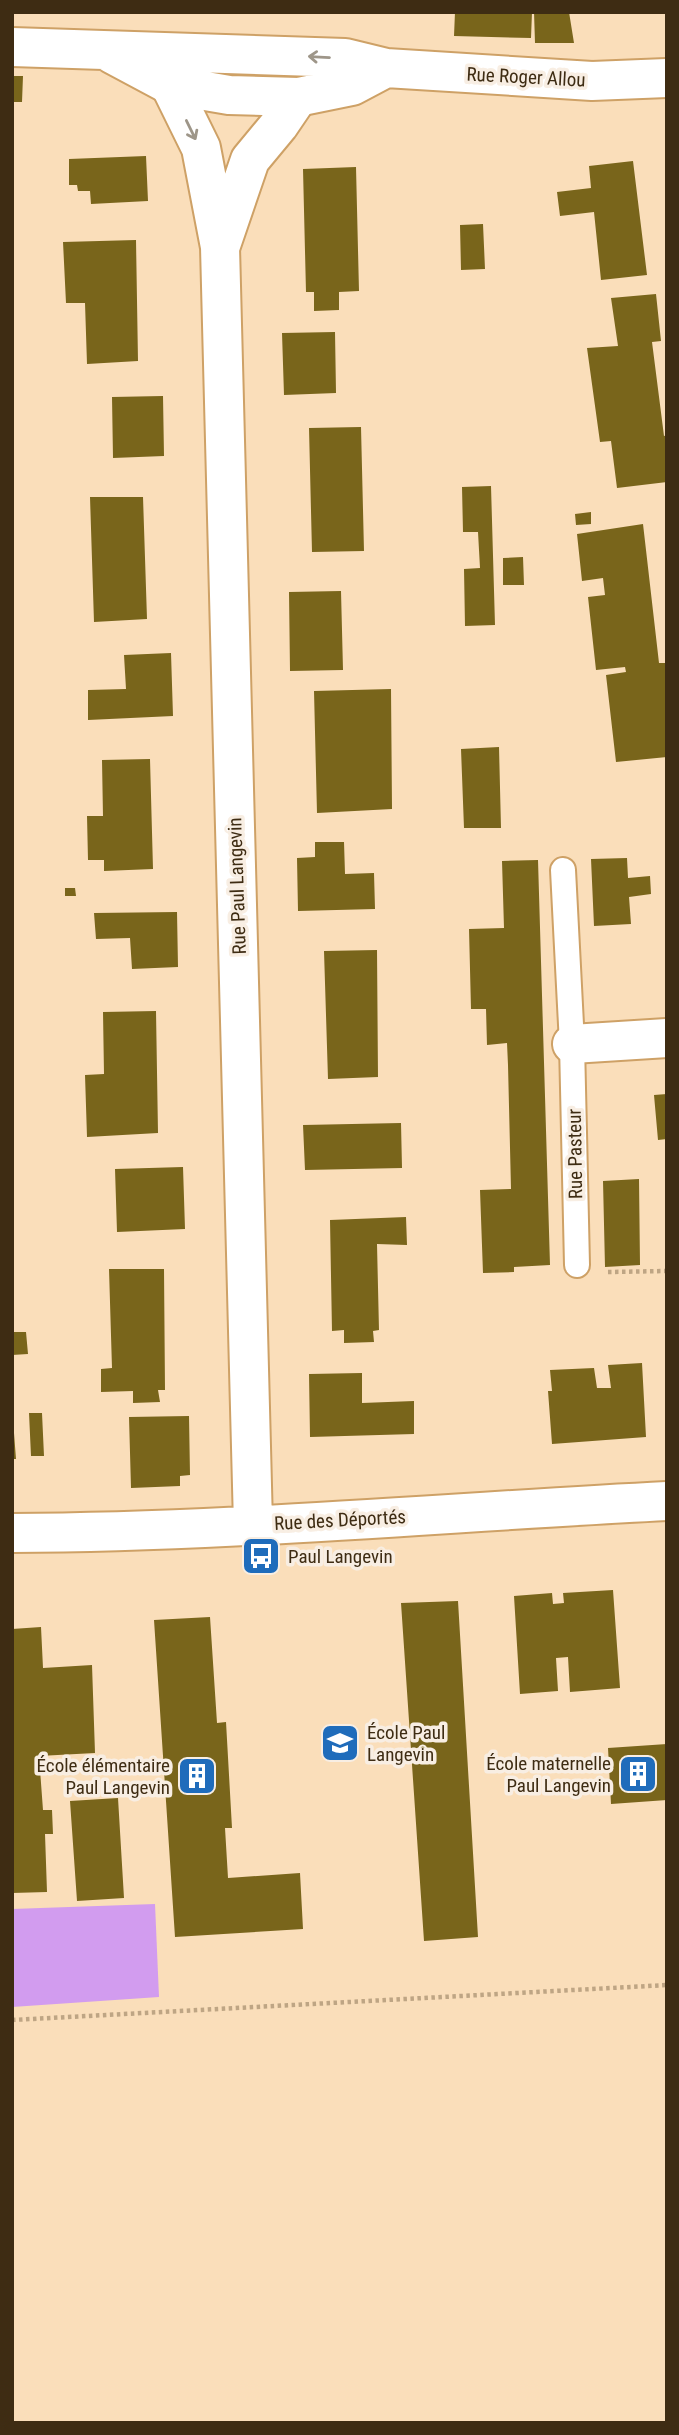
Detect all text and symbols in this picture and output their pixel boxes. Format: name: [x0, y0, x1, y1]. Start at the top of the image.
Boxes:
one-way arrow: [308, 51, 331, 64]
street label: Rue Roger Allou: [466, 62, 586, 92]
one-way arrow: [185, 119, 199, 140]
street label: Rue Paul Langevin: [223, 817, 251, 955]
street label: Rue Pasteur: [563, 1108, 587, 1199]
street label: Rue des Déportés: [273, 1505, 407, 1535]
bus stop icon: Paul Langevin: [240, 1535, 282, 1577]
place label: Paul Langevin: [288, 1545, 393, 1568]
place label: École Paul Langevin: [367, 1721, 445, 1766]
school or university icon: École Paul Langevin: [319, 1722, 361, 1764]
place label: École maternelle Paul Langevin: [486, 1752, 611, 1797]
building icon: École maternelle Paul Langevin: [617, 1753, 659, 1795]
place label: École élémentaire Paul Langevin: [37, 1754, 170, 1799]
building icon: École élémentaire Paul Langevin: [176, 1755, 218, 1797]

